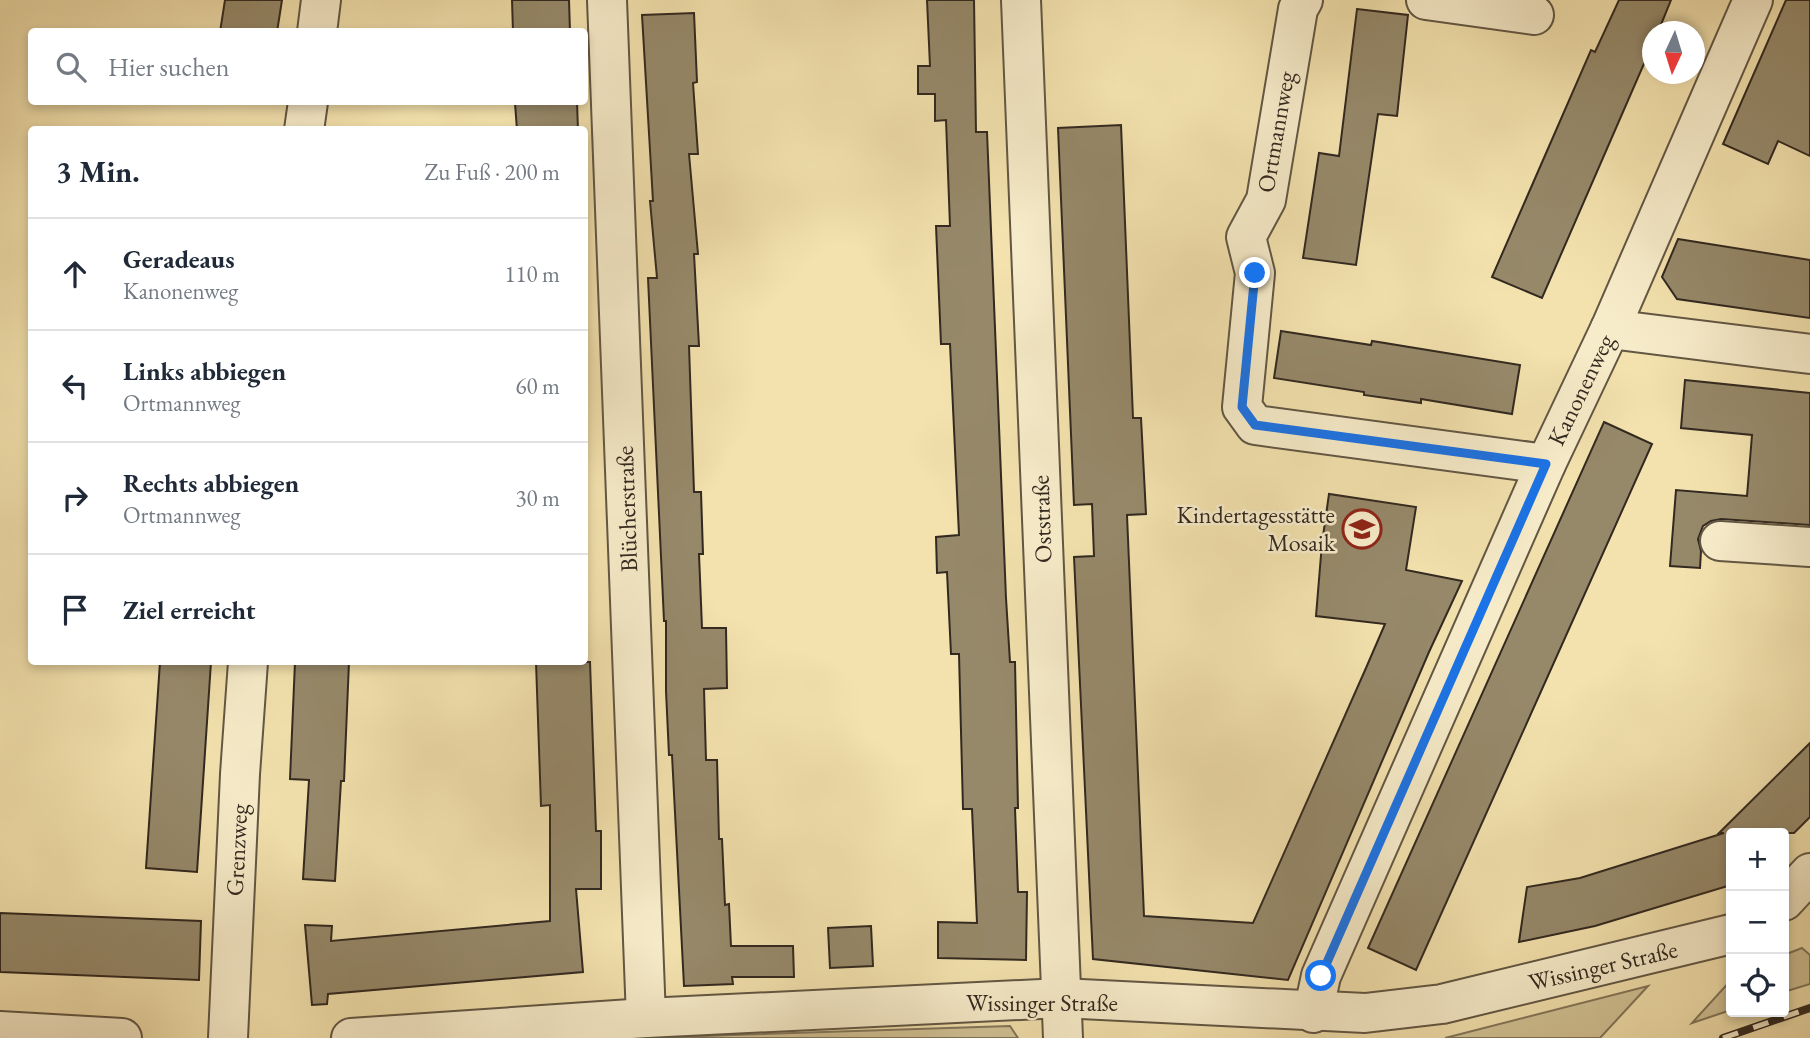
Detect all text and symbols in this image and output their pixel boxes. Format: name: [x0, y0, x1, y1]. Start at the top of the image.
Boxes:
north arrow: [1642, 21, 1705, 84]
search box: [28, 28, 588, 105]
icon: search: [52, 48, 90, 86]
text: Hier suchen: [108, 50, 229, 84]
street label: Ortmannweg: [1250, 68, 1302, 195]
text: 3 Min.: [56, 152, 140, 191]
text: Zu Fuß · 200 m: [425, 157, 560, 187]
text: Geradeaus: [123, 242, 235, 276]
icon: ahead: [56, 255, 94, 293]
route end: [1239, 257, 1270, 288]
text: 110 m: [504, 259, 560, 289]
text: Kanonenweg: [123, 276, 238, 306]
street label: Kanonenweg: [1540, 328, 1621, 451]
text: Links abbiegen: [123, 354, 286, 388]
icon: left: [56, 367, 94, 405]
text: 60 m: [515, 371, 560, 401]
text: Ortmannweg: [123, 388, 240, 418]
street label: Blücherstraße: [609, 445, 644, 573]
text: Rechts abbiegen: [123, 466, 299, 500]
street label: Oststraße: [1024, 475, 1059, 564]
icon: right: [56, 479, 94, 517]
text: 30 m: [515, 483, 560, 513]
place label: Kindertagesstätte Mosaik: [1177, 499, 1336, 558]
text: Ortmannweg: [123, 500, 240, 530]
school or university icon: Kindertagesstätte Mosaik: [1341, 508, 1383, 550]
icon: arrive: [56, 591, 94, 629]
text: Ziel erreicht: [123, 593, 255, 627]
street label: Grenzweg: [219, 803, 254, 897]
map controls: [1726, 828, 1789, 1017]
button: +: [1726, 828, 1789, 891]
button: −: [1726, 891, 1789, 954]
street label: Wissinger Straße: [1525, 933, 1680, 998]
button: locate: [1726, 954, 1789, 1017]
route start: [1305, 960, 1336, 991]
street label: Wissinger Straße: [966, 987, 1118, 1018]

